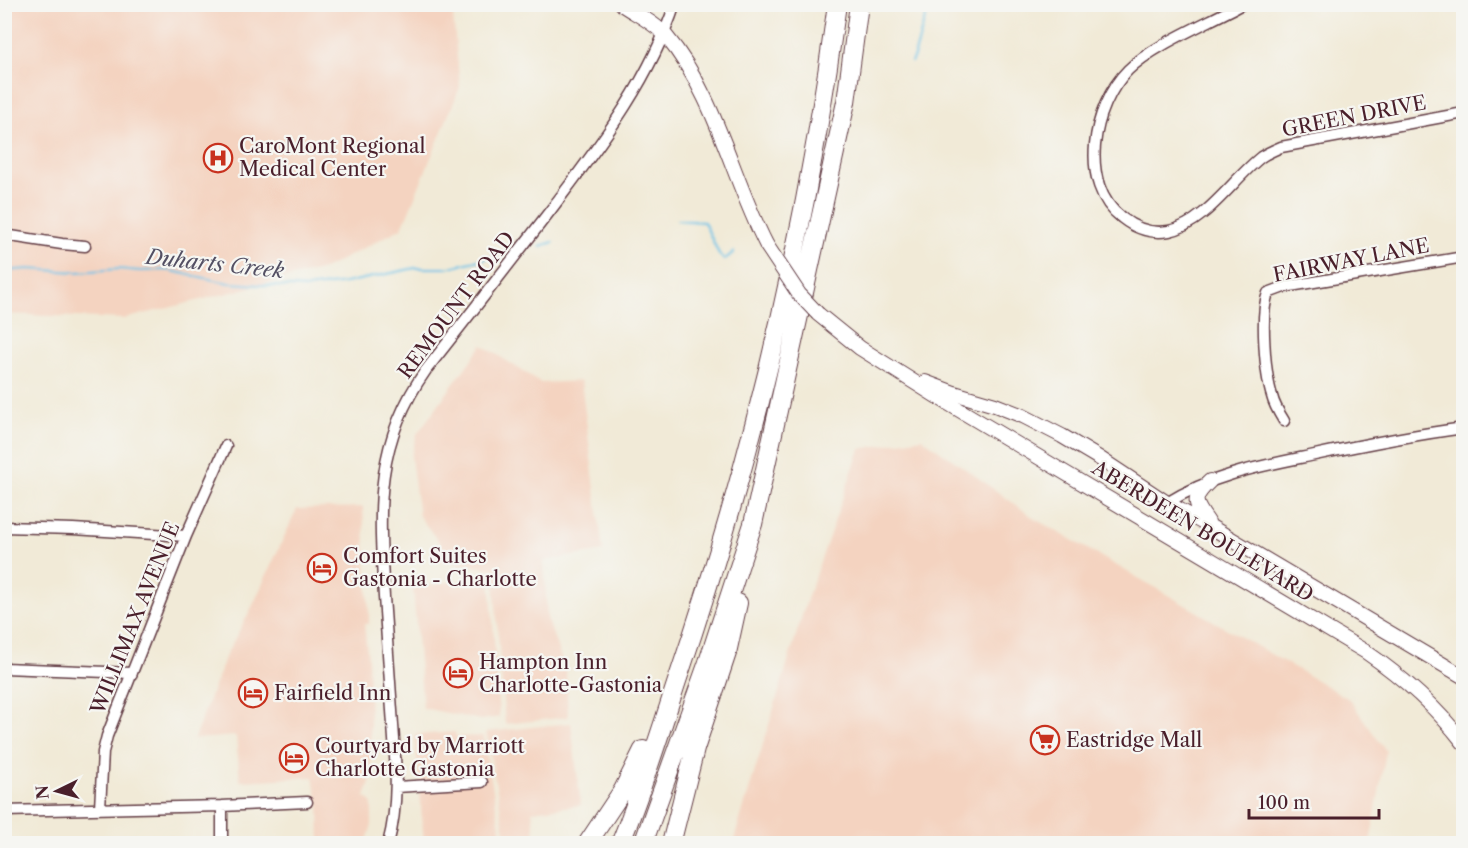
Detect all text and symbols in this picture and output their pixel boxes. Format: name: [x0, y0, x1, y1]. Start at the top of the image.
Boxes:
street label: GREEN DRIVE: [1280, 90, 1428, 142]
place label: CaroMont Regional Medical Center: [239, 134, 426, 181]
hospital icon: CaroMont Regional Medical Center: [202, 142, 234, 174]
street label: REMOUNT ROAD: [393, 227, 519, 383]
street label: FAIRWAY LANE: [1271, 233, 1431, 287]
water label: Duharts Creek: [143, 244, 285, 283]
street label: ABERDEEN BOULEVARD: [1087, 455, 1318, 607]
street label: WILLIMAX AVENUE: [85, 518, 185, 719]
place label: Comfort Suites Gastonia - Charlotte: [343, 544, 537, 591]
hotel icon: Comfort Suites Gastonia - Charlotte: [306, 552, 338, 584]
place label: Hampton Inn Charlotte-Gastonia: [479, 650, 663, 697]
hotel icon: Hampton Inn Charlotte-Gastonia: [442, 657, 474, 689]
hotel icon: Fairfield Inn: [237, 677, 269, 709]
place label: Fairfield Inn: [274, 681, 392, 705]
supermarket icon: Eastridge Mall: [1029, 724, 1061, 756]
place label: Eastridge Mall: [1066, 728, 1202, 752]
place label: Courtyard by Marriott Charlotte Gastonia: [315, 734, 525, 781]
hotel icon: Courtyard by Marriott Charlotte Gastonia: [278, 742, 310, 774]
north arrow: [27, 761, 87, 821]
scale bar: [1249, 782, 1380, 820]
text: N: [31, 784, 53, 800]
text: 100 m: [1258, 792, 1310, 814]

